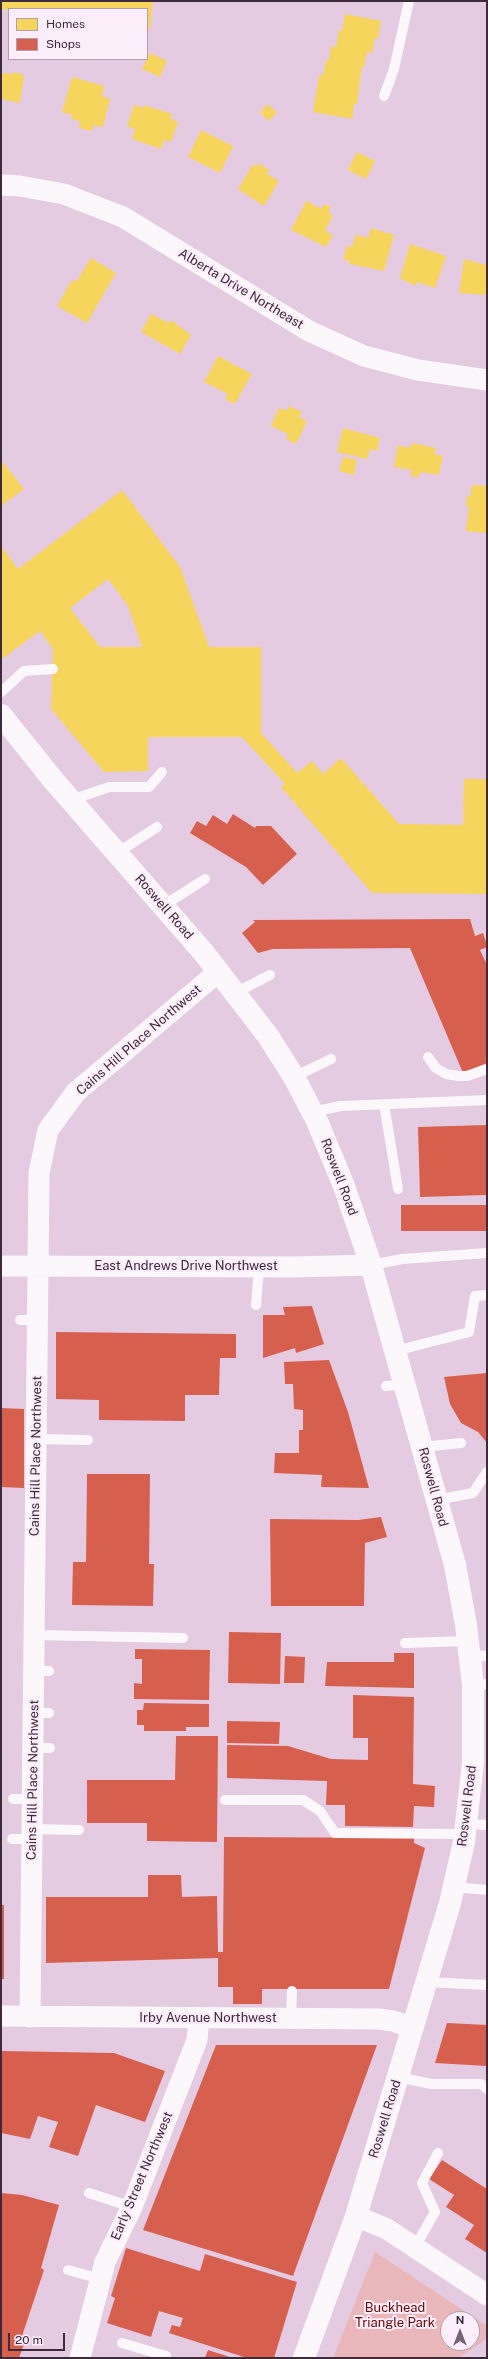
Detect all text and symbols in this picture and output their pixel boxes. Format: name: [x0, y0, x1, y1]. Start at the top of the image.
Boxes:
legend: [8, 8, 148, 60]
text: Homes: [46, 17, 85, 31]
text: Shops: [46, 37, 81, 51]
street label: Alberta Drive Northeast: [176, 245, 306, 333]
street label: Roswell Road: [131, 871, 197, 943]
street label: Cains Hill Place Northwest: [73, 981, 205, 1099]
street label: Roswell Road: [317, 1136, 361, 1218]
street label: East Andrews Drive Northwest: [94, 1258, 278, 1274]
street label: Cains Hill Place Northwest: [27, 1376, 45, 1536]
street label: Roswell Road: [415, 1446, 451, 1528]
street label: Cains Hill Place Northwest: [24, 1700, 42, 1860]
street label: Roswell Road: [454, 1765, 480, 1847]
street label: Irby Avenue Northwest: [139, 2010, 277, 2026]
street label: Roswell Road: [366, 2078, 404, 2160]
street label: Early Street Northwest: [108, 2109, 176, 2243]
park label: Buckhead Triangle Park: [355, 2300, 435, 2331]
north arrow: [440, 2311, 480, 2351]
text: N: [456, 2314, 464, 2326]
scale bar: [10, 2325, 67, 2351]
text: 20 m: [15, 2333, 43, 2347]

